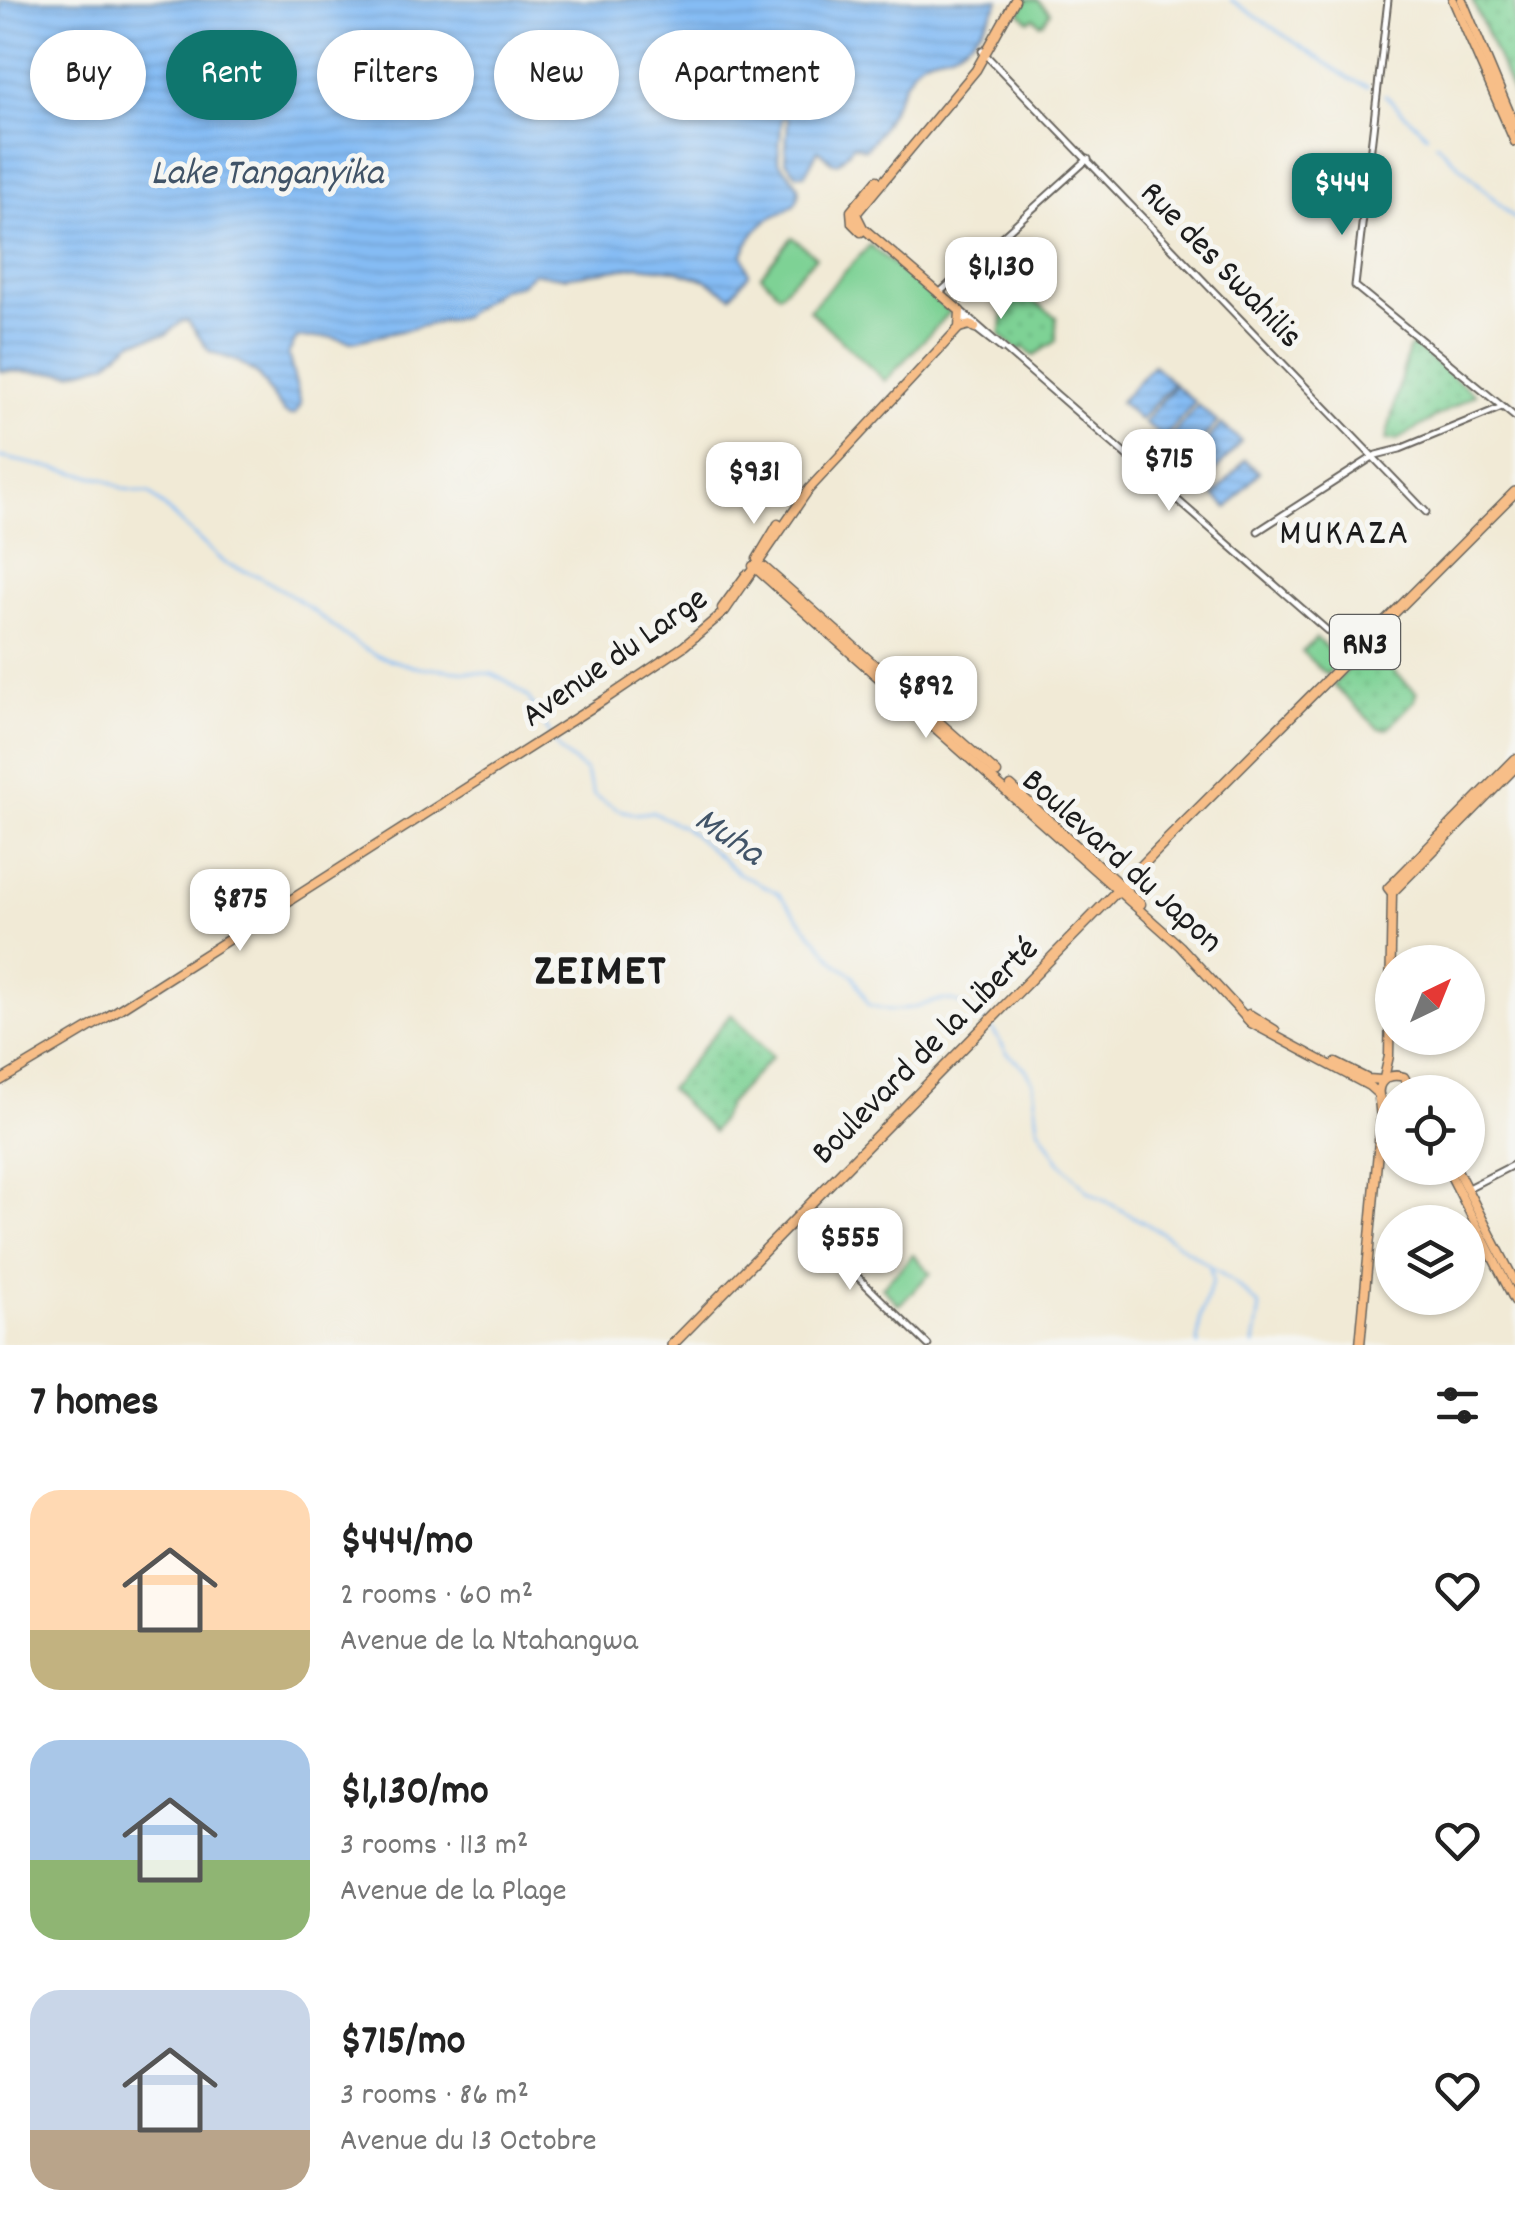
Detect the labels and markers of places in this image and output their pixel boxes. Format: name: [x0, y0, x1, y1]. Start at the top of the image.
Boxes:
pin: $444: [1283, 153, 1401, 238]
pin: $1,130: [920, 237, 1082, 322]
pin: $715: [1110, 429, 1228, 514]
pin: $931: [695, 442, 813, 527]
pin: $892: [867, 656, 985, 741]
pin: $875: [181, 869, 299, 954]
pin: $555: [791, 1208, 909, 1293]

